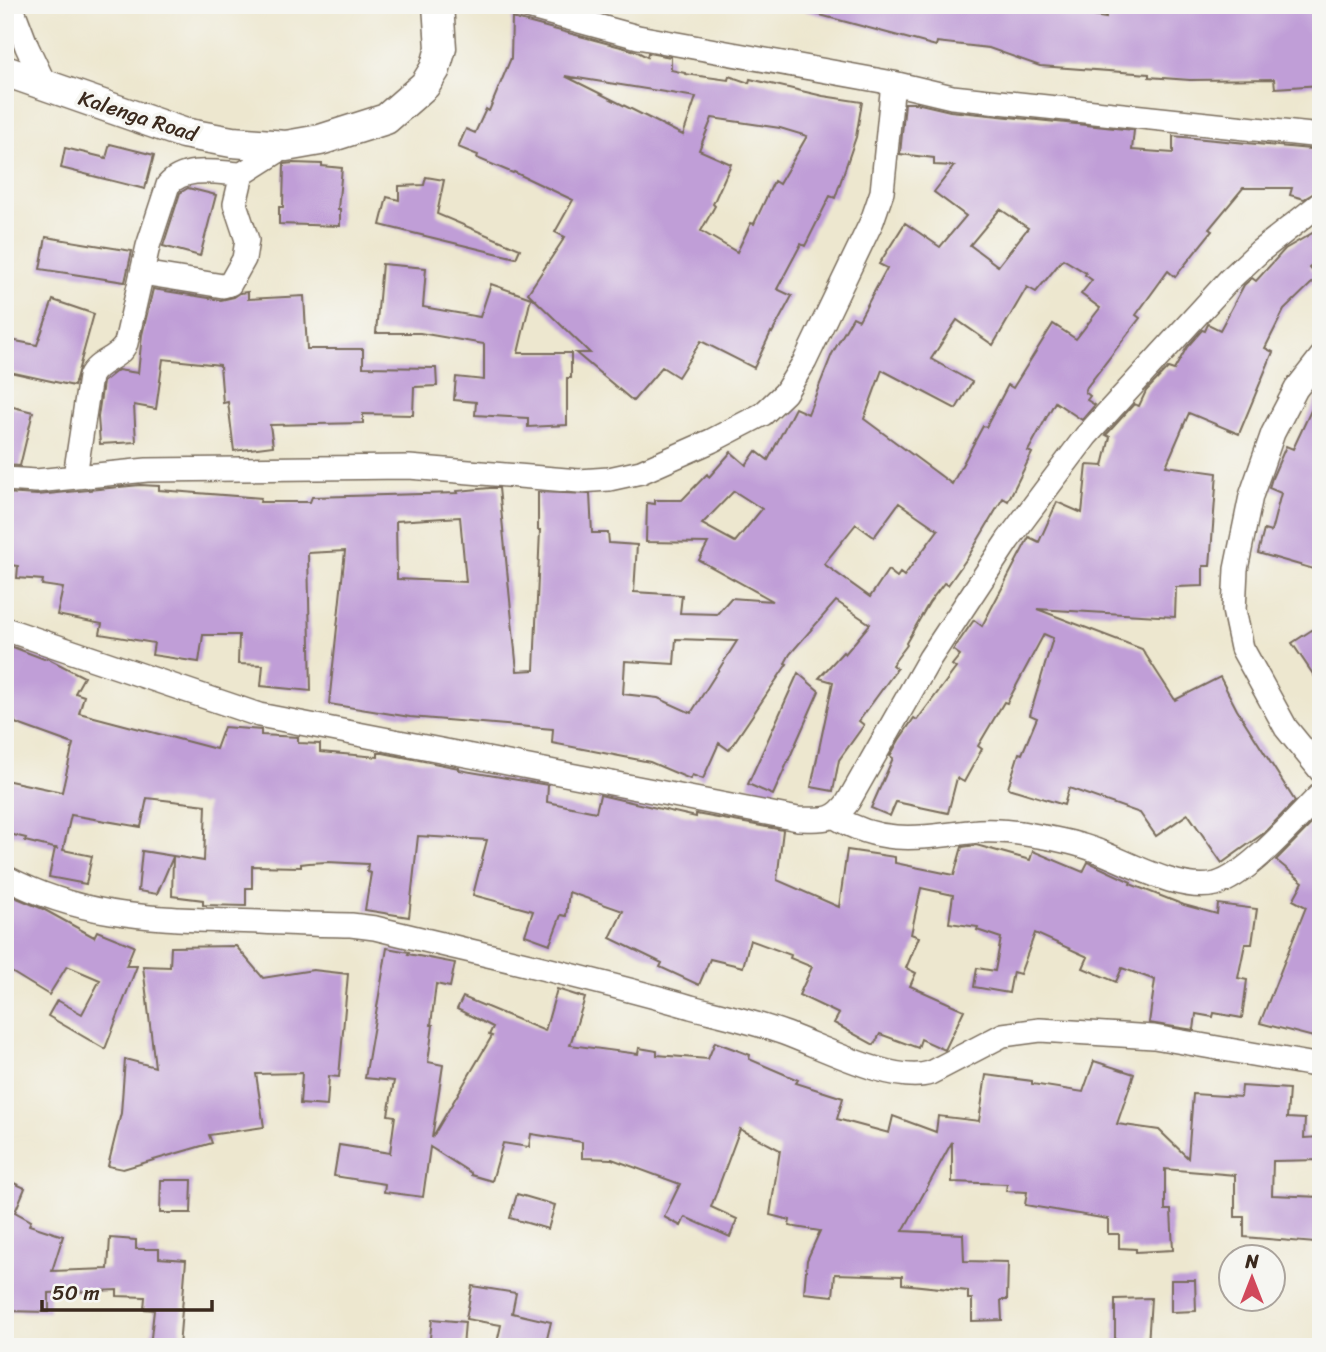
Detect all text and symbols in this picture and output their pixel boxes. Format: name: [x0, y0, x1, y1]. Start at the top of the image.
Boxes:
street label: Kalenga Road: [74, 79, 204, 154]
north arrow: [1218, 1244, 1288, 1314]
text: N: [1244, 1245, 1259, 1278]
scale bar: [42, 1268, 212, 1312]
text: 50 m: [52, 1274, 100, 1312]

